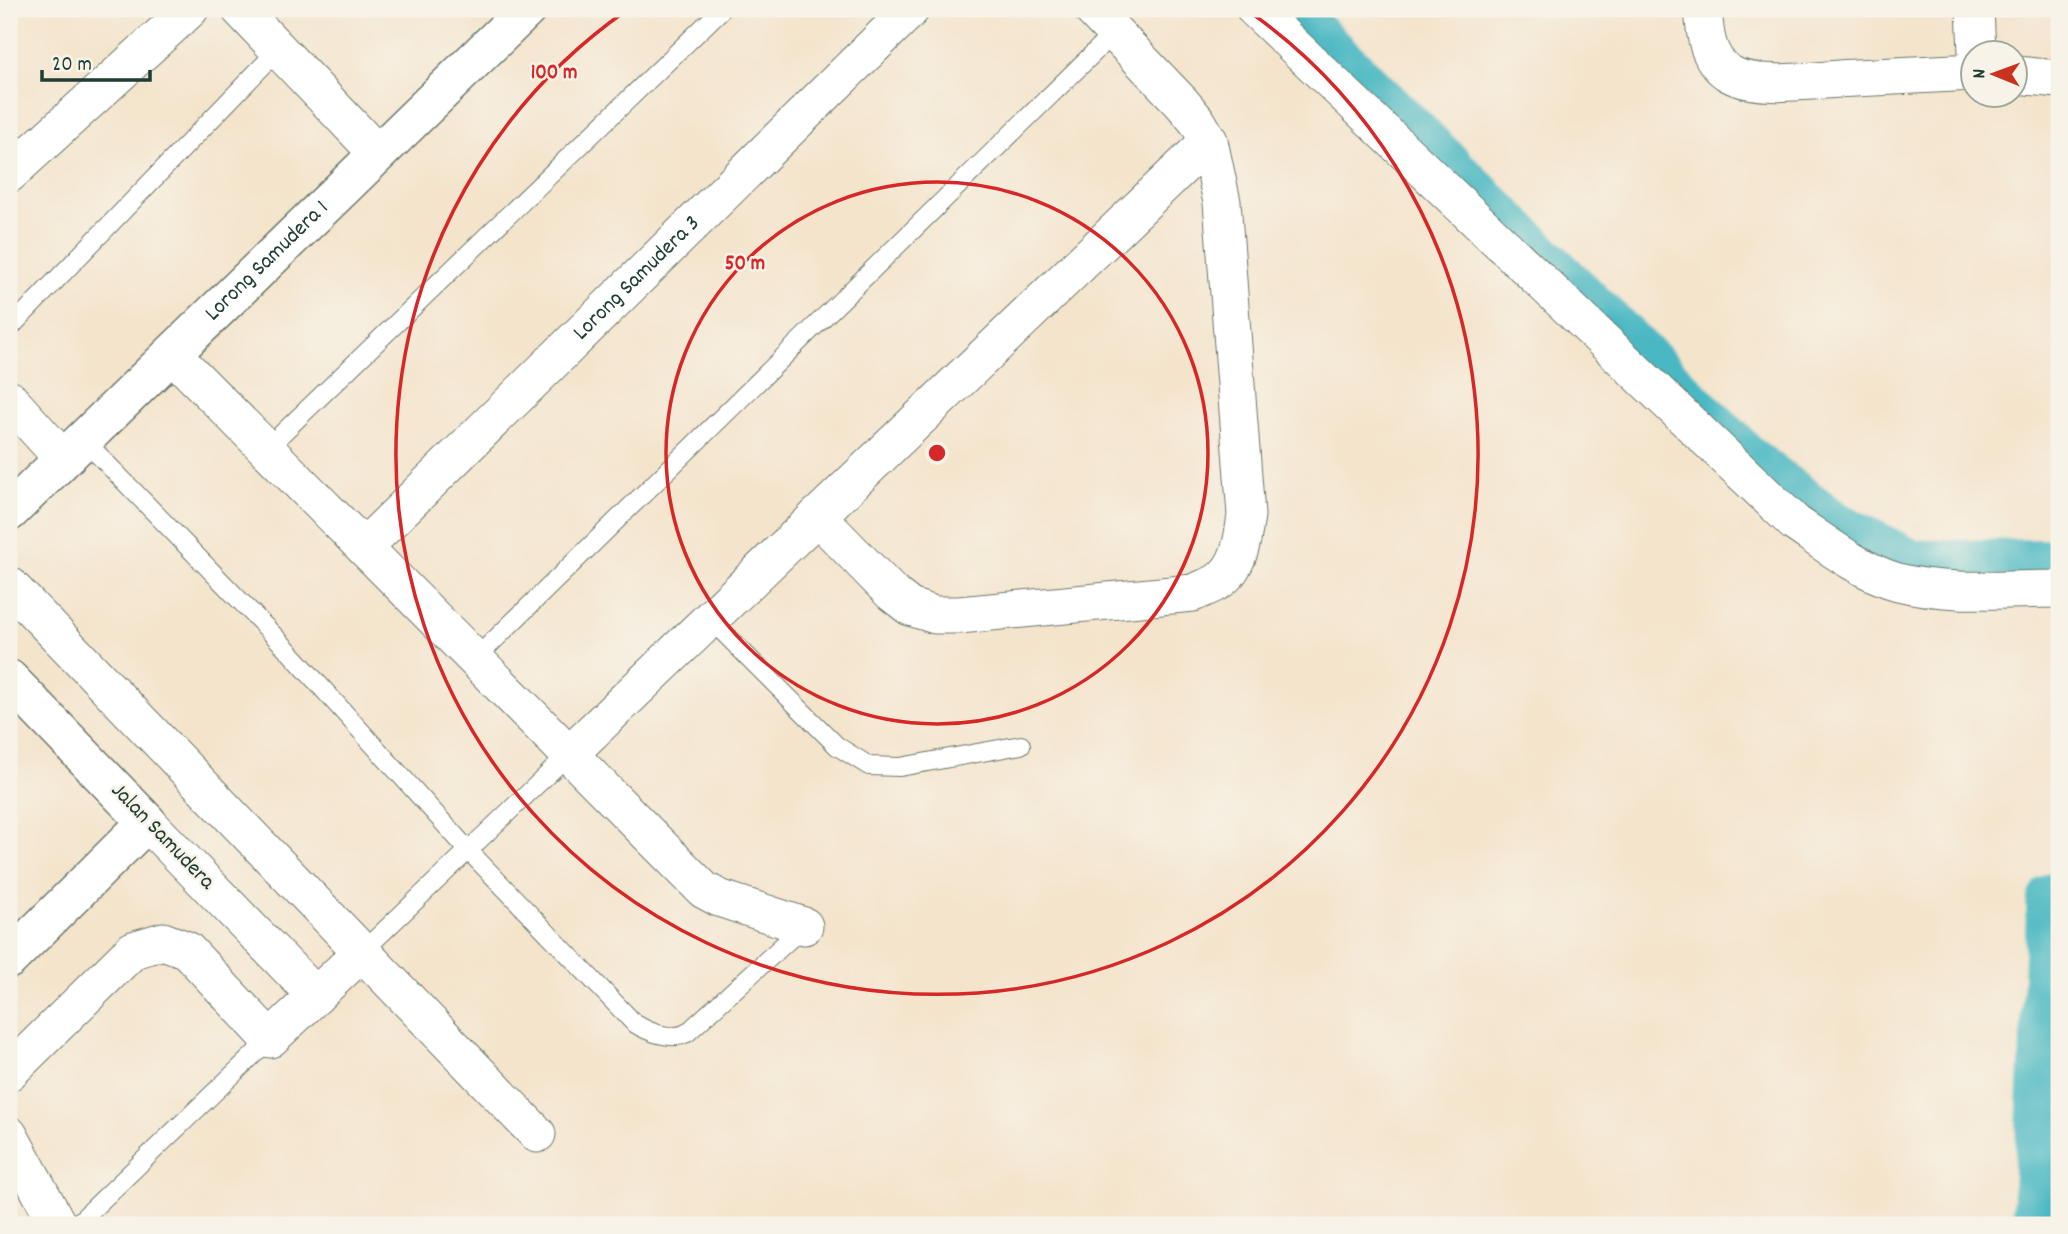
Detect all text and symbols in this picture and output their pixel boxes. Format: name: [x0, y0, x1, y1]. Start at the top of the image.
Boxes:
scale bar: [42, 38, 150, 82]
north arrow: [1960, 38, 2030, 108]
text: 20 m: [52, 51, 92, 81]
text: 100 m: [531, 59, 577, 89]
text: N: [1967, 69, 1994, 79]
street label: Lorong Samudera 1: [198, 193, 337, 329]
street label: Lorong Samudera 3: [566, 208, 708, 349]
text: 50 m: [725, 250, 765, 280]
centre of rings: [925, 441, 949, 465]
street label: Jalan Samudera: [102, 776, 223, 899]

